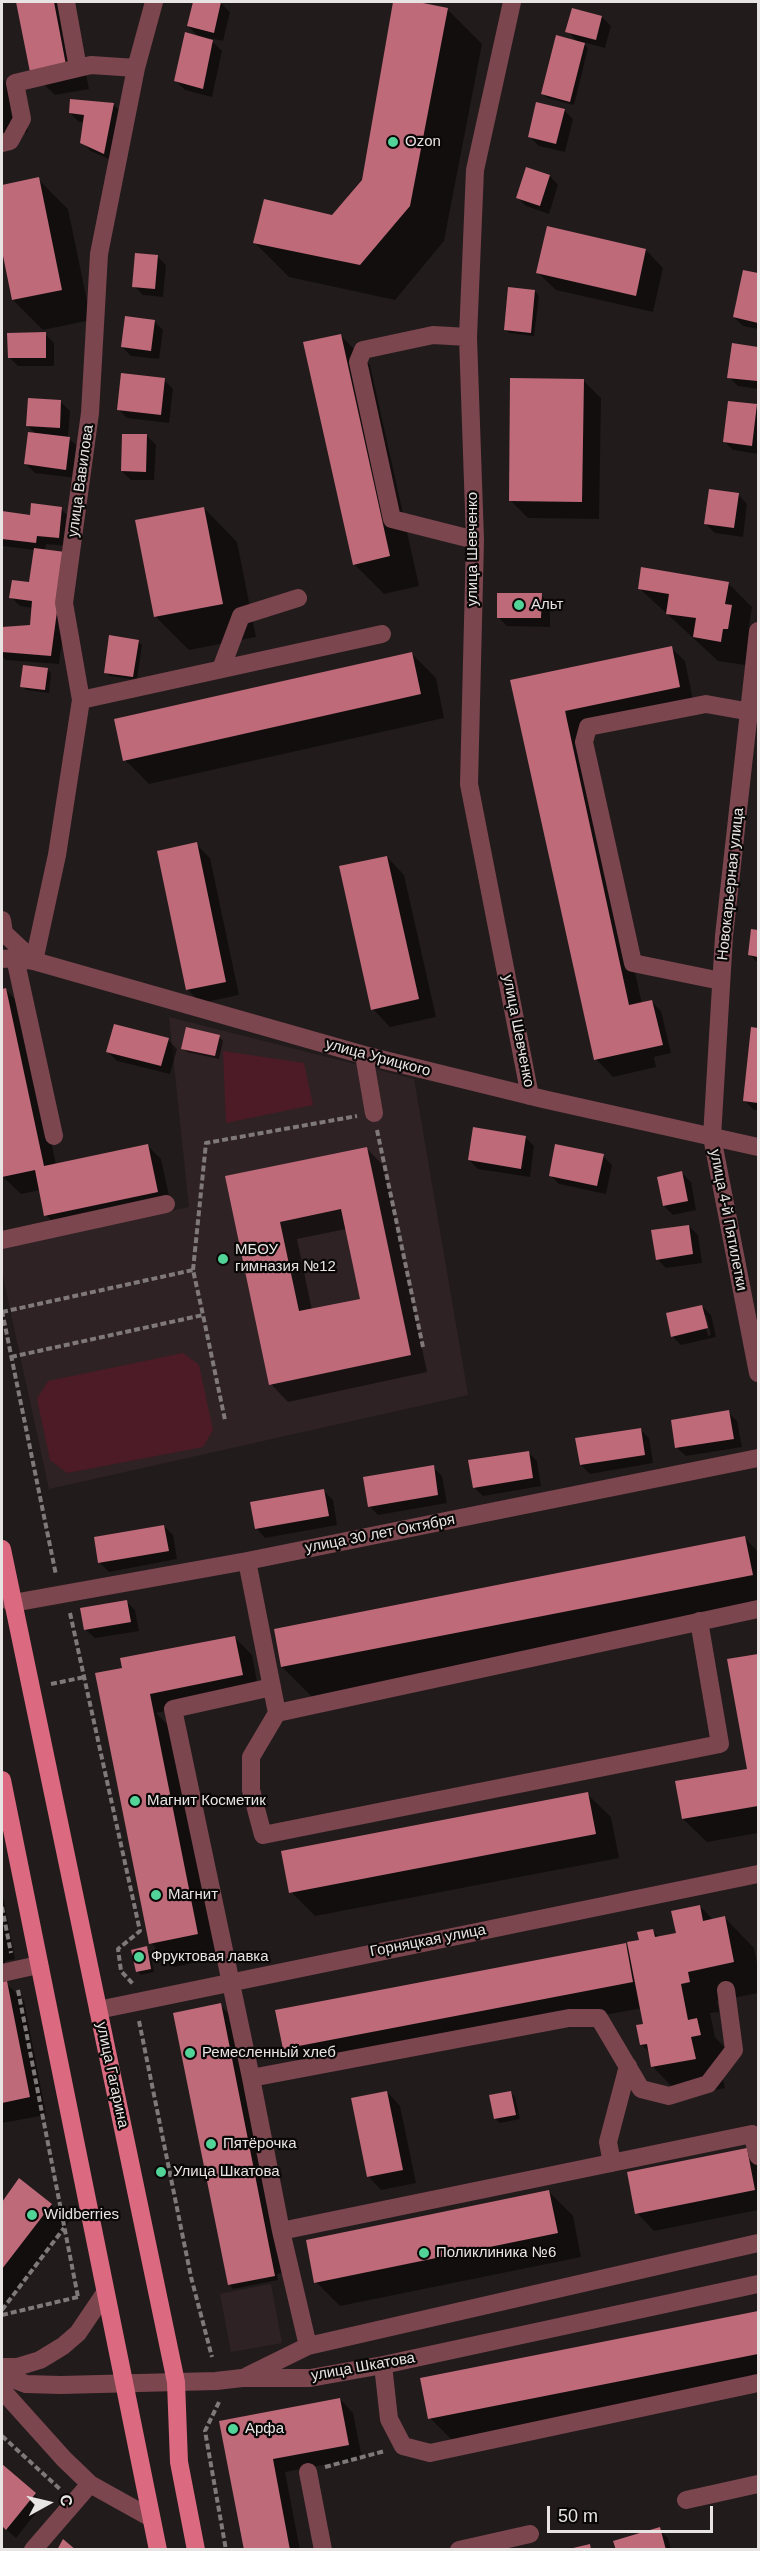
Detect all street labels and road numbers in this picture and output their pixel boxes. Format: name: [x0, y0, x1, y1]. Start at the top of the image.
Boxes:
street label: улица Вавилова: [64, 424, 98, 538]
street label: улица Шевченко: [464, 492, 482, 606]
street label: Новокарьерная улица: [714, 807, 748, 961]
street label: улица Шевченко: [498, 973, 538, 1089]
street label: улица Урицкого: [323, 1035, 433, 1081]
street label: улица 4-й Пятилетки: [705, 1148, 751, 1292]
street label: улица 30 лет Октября: [304, 1511, 456, 1557]
street label: Горняцкая улица: [369, 1921, 487, 1961]
street label: улица Гагарина: [92, 2020, 132, 2130]
street label: улица Шкатова: [310, 2349, 416, 2385]

